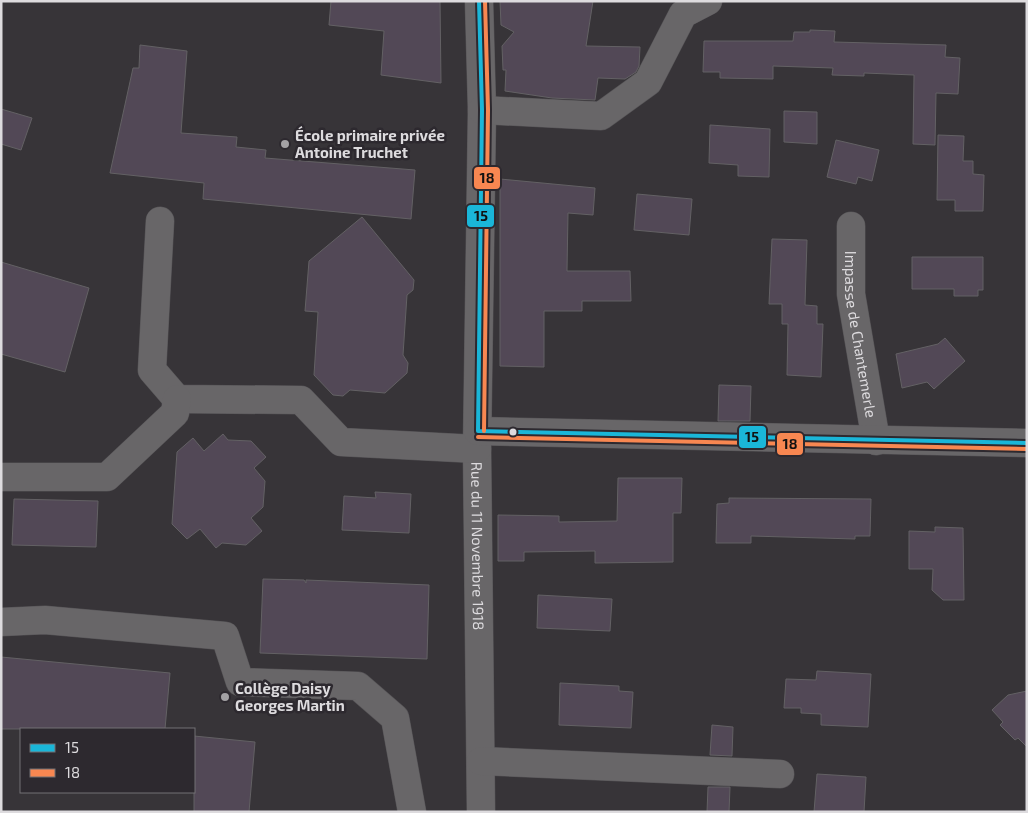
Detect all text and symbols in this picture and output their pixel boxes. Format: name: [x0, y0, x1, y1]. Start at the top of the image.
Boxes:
place label: École primaire privée Antoine Truchet: [295, 125, 445, 161]
marker: École primaire privée Antoine Truchet: [279, 138, 291, 150]
line badge: 18: [473, 166, 501, 190]
text: 18: [480, 169, 494, 186]
line badge: 15: [466, 204, 495, 228]
text: 15: [474, 207, 488, 224]
street label: Impasse de Chantemerle: [842, 251, 881, 419]
line badge: 15: [738, 425, 767, 449]
unlabelled marker: [508, 427, 518, 437]
text: 15: [745, 428, 759, 445]
line badge: 18: [776, 432, 804, 456]
text: 18: [783, 435, 797, 452]
street label: Rue du 11 Novembre 1918: [468, 461, 488, 630]
place label: Collège Daisy Georges Martin: [235, 679, 345, 714]
marker: Collège Daisy Georges Martin: [219, 691, 231, 703]
legend: [20, 728, 195, 793]
text: 15: [65, 738, 79, 756]
text: 18: [65, 763, 80, 781]

